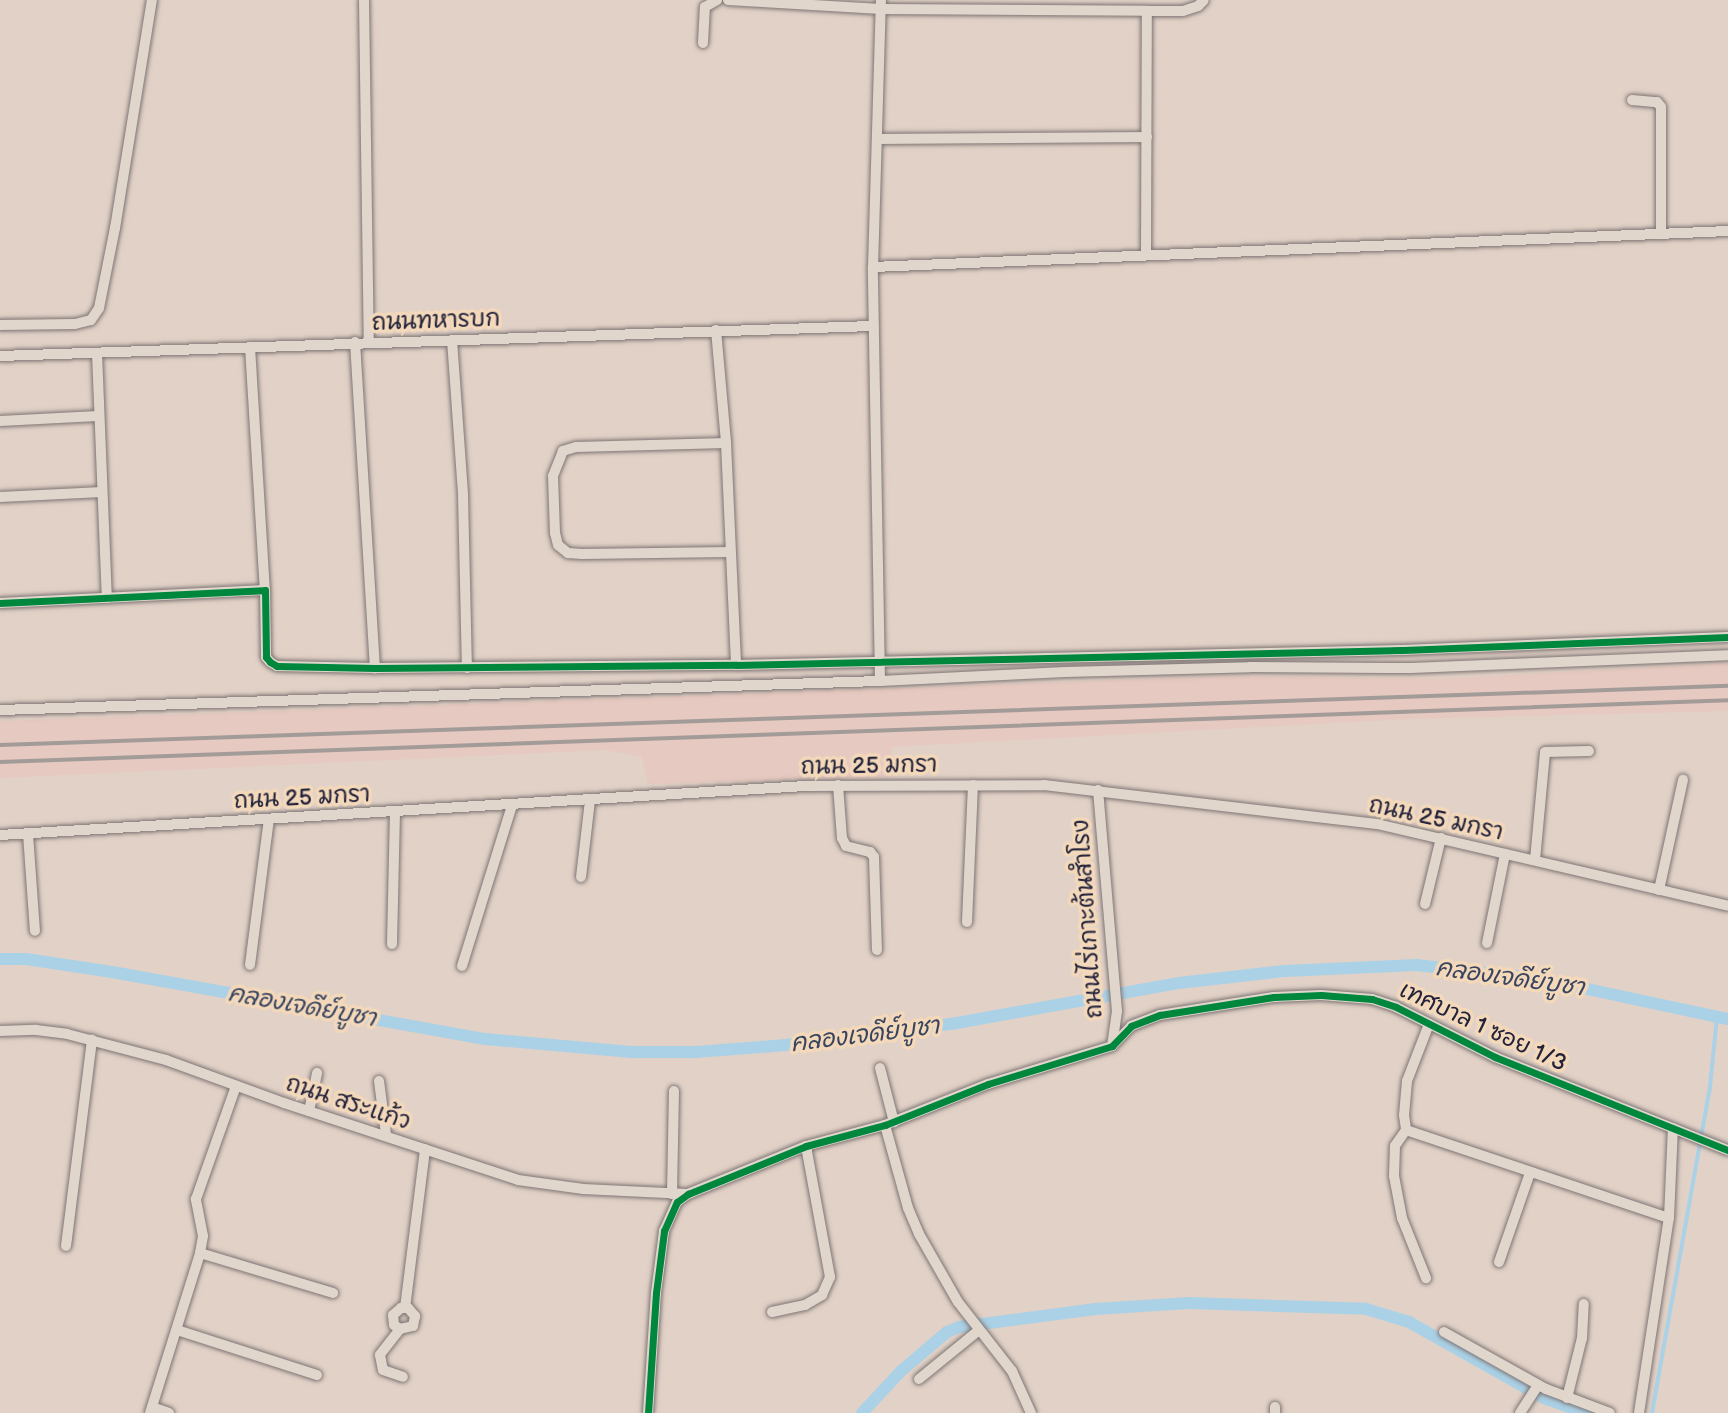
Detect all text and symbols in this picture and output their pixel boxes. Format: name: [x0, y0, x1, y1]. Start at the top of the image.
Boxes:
street label: ถนนทหารบก: [371, 305, 501, 337]
street label: ถนน 25 มกรา: [801, 751, 937, 781]
street label: ถนน 25 มกรา: [233, 781, 371, 815]
street label: ถนน 25 มกรา: [1366, 791, 1506, 847]
street label: ถนนไร่เกาะต้นสำโรง: [1067, 819, 1109, 1019]
water label: คลองเจดีย์บูชา: [1434, 953, 1586, 1003]
street label: เทศบาล 1 ซอย 1/3: [1395, 976, 1571, 1078]
water label: คลองเจดีย์บูชา: [226, 979, 378, 1033]
water label: คลองเจดีย์บูชา: [789, 1012, 941, 1058]
street label: ถนน สระแก้ว: [283, 1070, 413, 1136]

